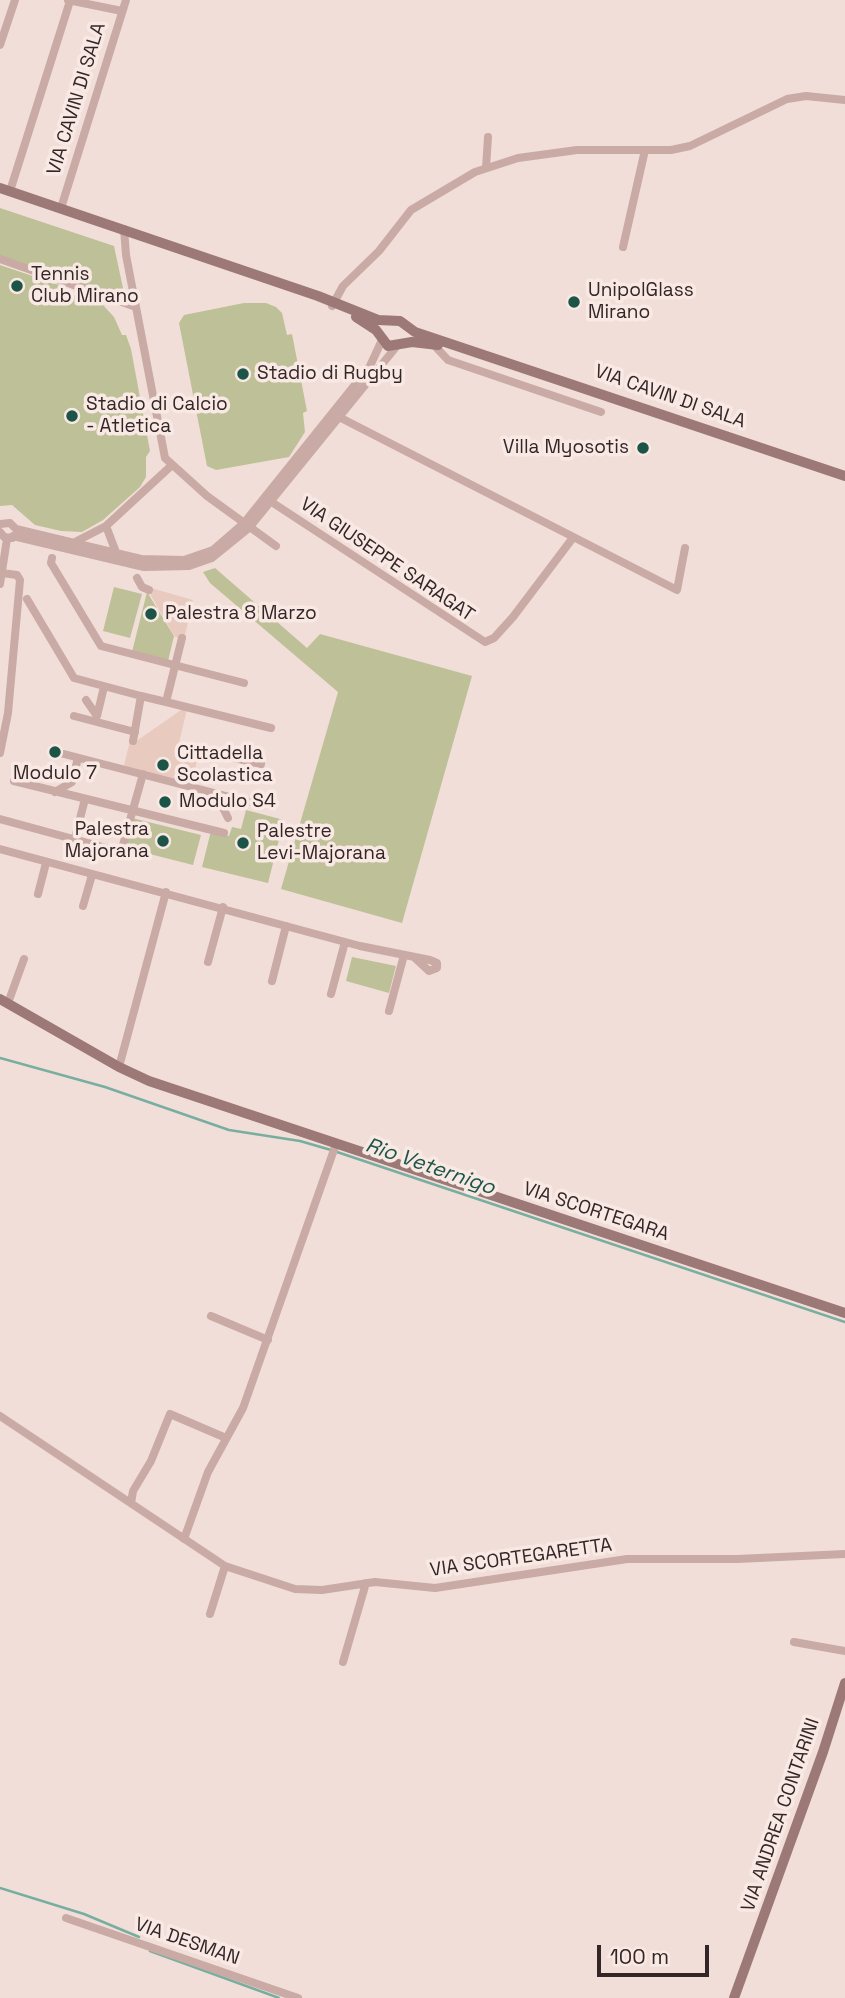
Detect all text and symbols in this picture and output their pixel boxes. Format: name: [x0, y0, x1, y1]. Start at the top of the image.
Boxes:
street label: VIA CAVIN DI SALA: [43, 20, 111, 178]
place label: Tennis Club Mirano: [31, 264, 139, 308]
marker: Tennis Club Mirano: [9, 278, 25, 294]
place label: UnipolGlass Mirano: [588, 280, 694, 324]
marker: UnipolGlass Mirano: [566, 294, 582, 310]
street label: VIA CAVIN DI SALA: [591, 360, 749, 434]
place label: Stadio di Rugby: [257, 363, 403, 385]
marker: Stadio di Rugby: [235, 366, 251, 382]
place label: Stadio di Calcio - Atletica: [86, 394, 228, 438]
marker: Stadio di Calcio - Atletica: [64, 408, 80, 424]
place label: Villa Myosotis: [503, 437, 629, 459]
marker: Villa Myosotis: [635, 440, 651, 456]
street label: VIA GIUSEPPE SARAGAT: [295, 493, 479, 627]
place label: Palestra 8 Marzo: [165, 603, 317, 625]
marker: Palestra 8 Marzo: [143, 606, 159, 622]
place label: Cittadella Scolastica: [177, 743, 273, 787]
marker: Modulo 7: [47, 744, 63, 760]
marker: Cittadella Scolastica: [155, 757, 171, 773]
place label: Modulo 7: [13, 763, 97, 785]
place label: Modulo S4: [179, 791, 276, 813]
marker: Modulo S4: [157, 794, 173, 810]
place label: Palestra Majorana: [65, 819, 149, 863]
place label: Palestre Levi-Majorana: [257, 821, 386, 865]
marker: Palestra Majorana: [155, 833, 171, 849]
marker: Palestre Levi-Majorana: [235, 835, 251, 851]
water label: Rio Veternigo: [362, 1133, 498, 1201]
street label: VIA SCORTEGARA: [520, 1178, 672, 1246]
street label: VIA SCORTEGARETTA: [429, 1534, 613, 1582]
street label: VIA ANDREA CONTARINI: [737, 1715, 825, 1915]
street label: VIA DESMAN: [132, 1913, 242, 1971]
scale bar: [600, 1932, 712, 1976]
text: 100 m: [610, 1943, 669, 1970]

